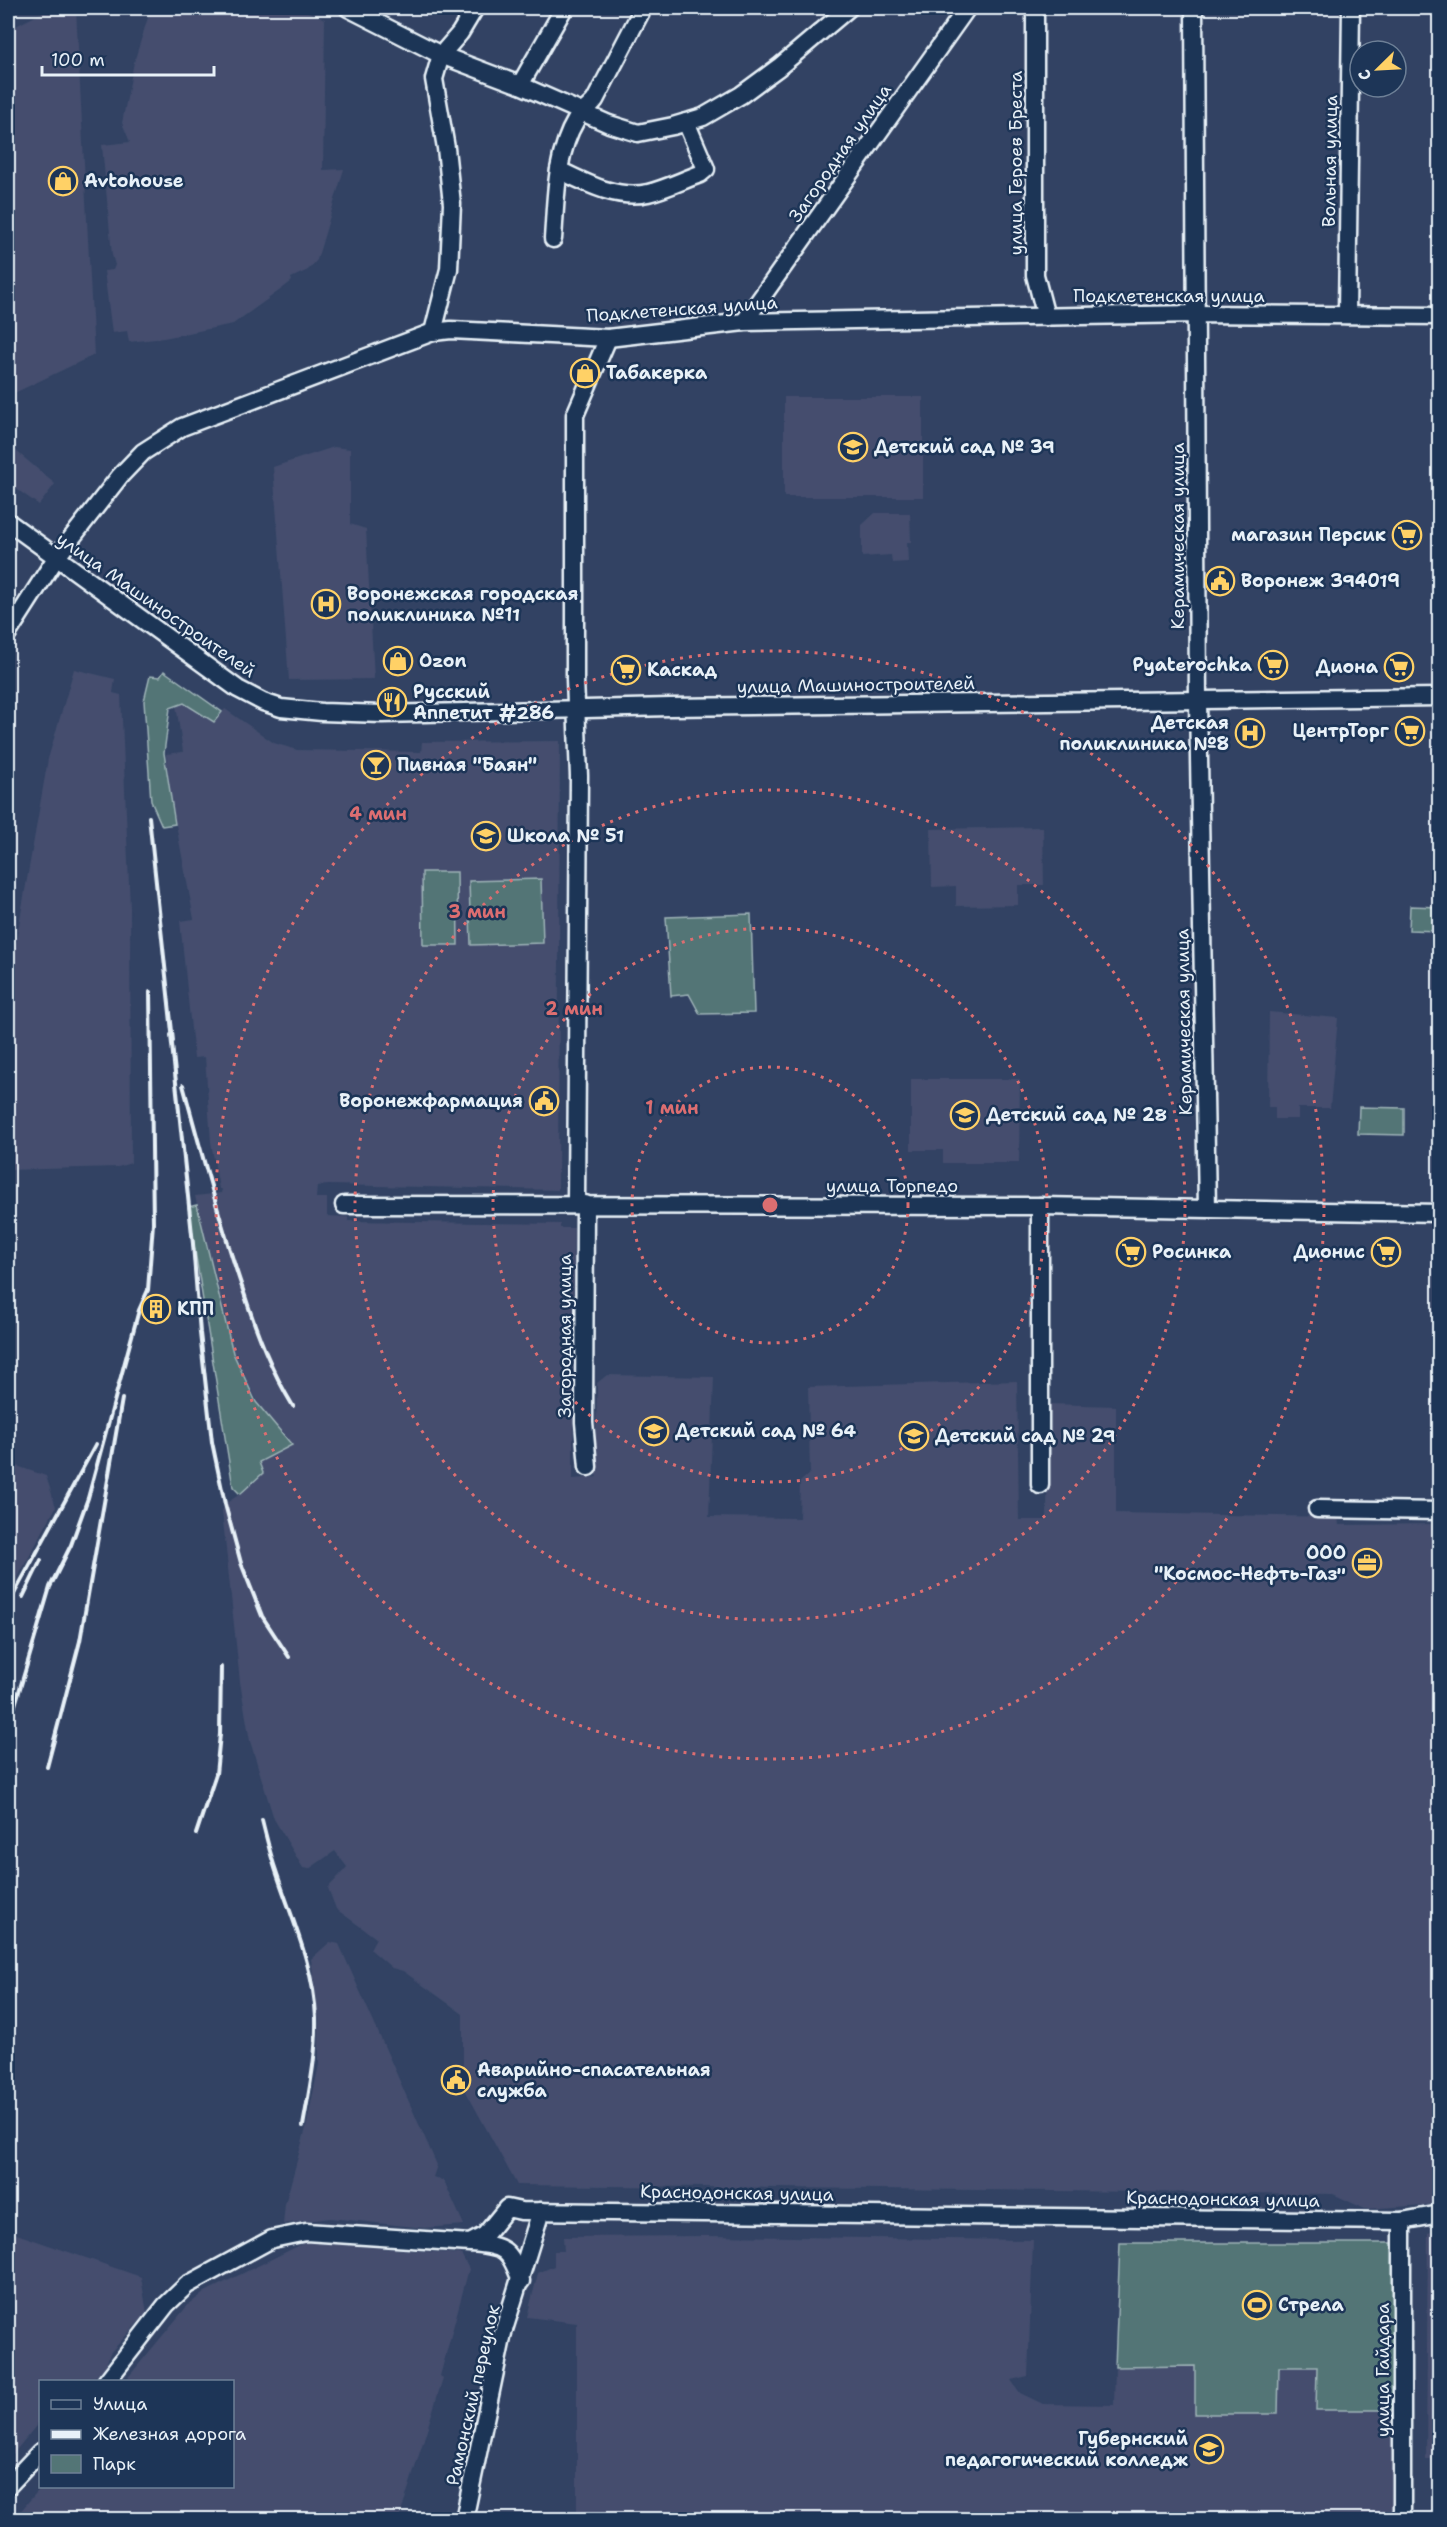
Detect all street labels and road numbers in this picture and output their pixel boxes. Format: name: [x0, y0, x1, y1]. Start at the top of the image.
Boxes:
street label: улица Героев Бреста: [1004, 71, 1028, 255]
street label: Загородная улица: [783, 79, 897, 227]
street label: Вольная улица: [1317, 95, 1343, 227]
street label: Подклетенская улица: [1073, 284, 1265, 308]
street label: Подклетенская улица: [586, 290, 778, 328]
street label: Керамическая улица: [1166, 443, 1190, 629]
street label: улица Машиностроителей: [52, 527, 261, 683]
street label: улица Машиностроителей: [737, 671, 975, 699]
street label: Керамическая улица: [1170, 928, 1198, 1116]
street label: улица Торпедо: [826, 1174, 958, 1198]
street label: Загородная улица: [553, 1254, 577, 1418]
street label: Краснодонская улица: [640, 2179, 834, 2207]
street label: Краснодонская улица: [1126, 2185, 1320, 2213]
street label: Рамонский переулок: [441, 2302, 506, 2488]
street label: улица Гайдара: [1371, 2303, 1395, 2437]

